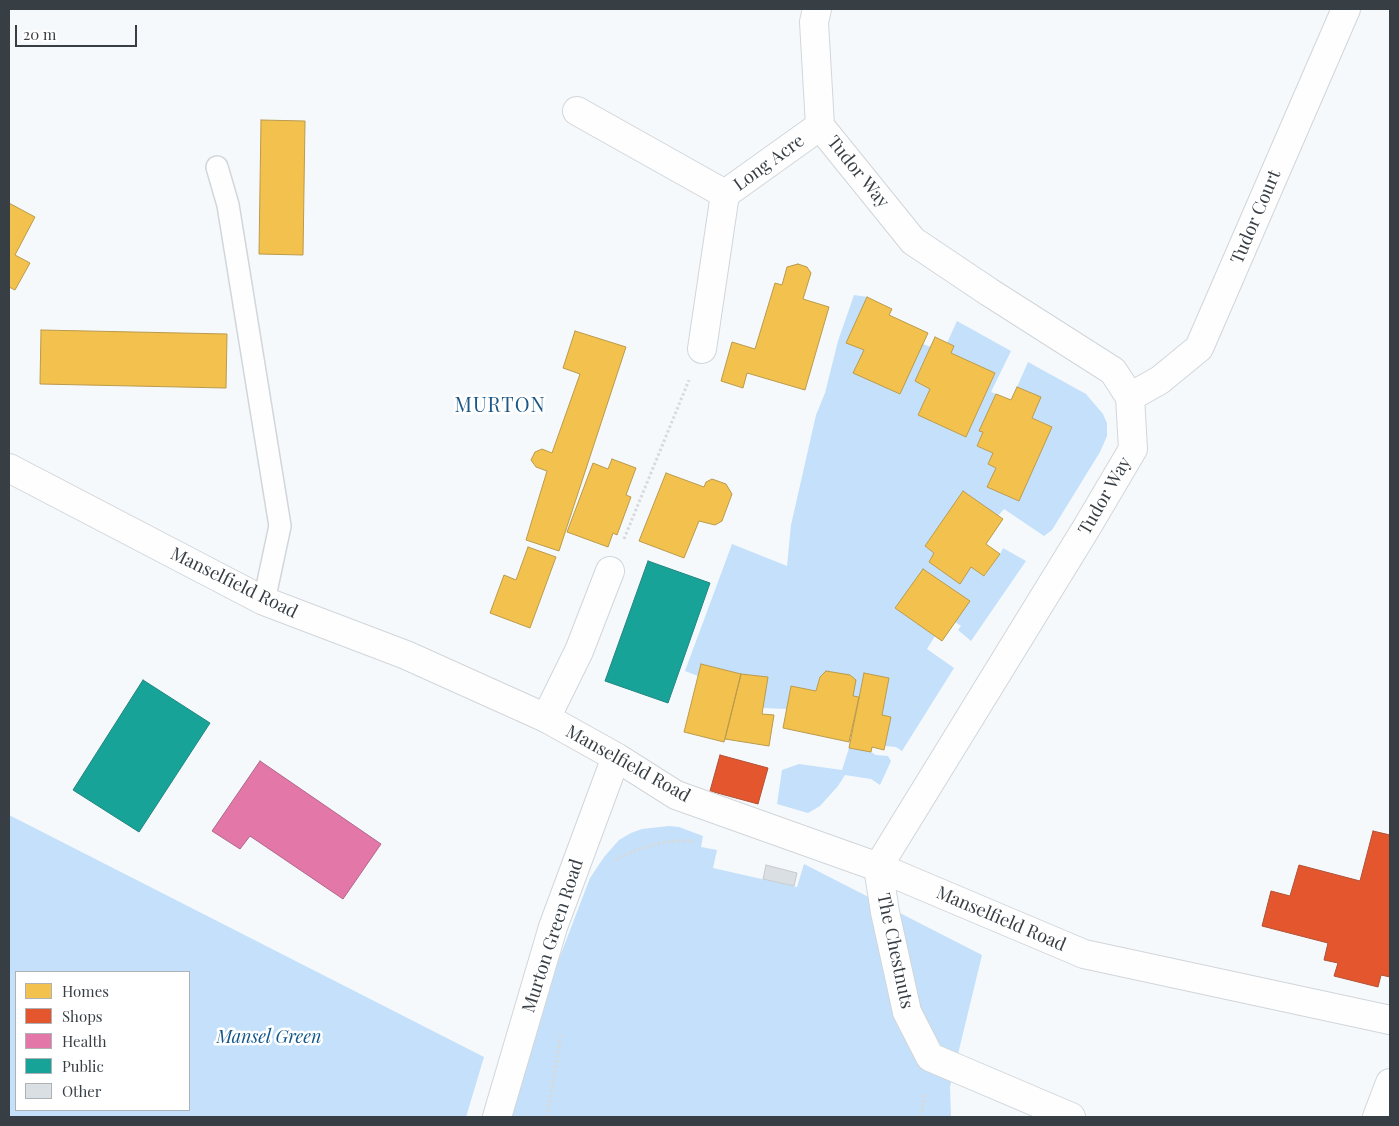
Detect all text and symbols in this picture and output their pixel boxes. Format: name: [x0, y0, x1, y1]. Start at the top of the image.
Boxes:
scale bar: [18, 15, 140, 47]
text: 20 m: [23, 24, 56, 44]
street label: Long Acre: [730, 130, 808, 196]
street label: Tudor Way: [822, 132, 894, 212]
street label: Tudor Court: [1226, 167, 1286, 267]
district label: MURTON: [454, 394, 546, 418]
street label: Tudor Way: [1074, 453, 1136, 539]
street label: Manselfield Road: [167, 543, 301, 623]
street label: Manselfield Road: [562, 721, 694, 807]
street label: Murton Green Road: [518, 857, 588, 1015]
street label: Manselfield Road: [933, 882, 1069, 956]
street label: The Chestnuts: [872, 891, 918, 1011]
legend: [15, 971, 190, 1111]
text: Homes: [62, 981, 109, 1001]
text: Shops: [62, 1006, 103, 1026]
park label: Mansel Green: [216, 1026, 322, 1048]
text: Health: [62, 1031, 107, 1051]
text: Public: [62, 1056, 104, 1076]
text: Other: [62, 1081, 102, 1101]

